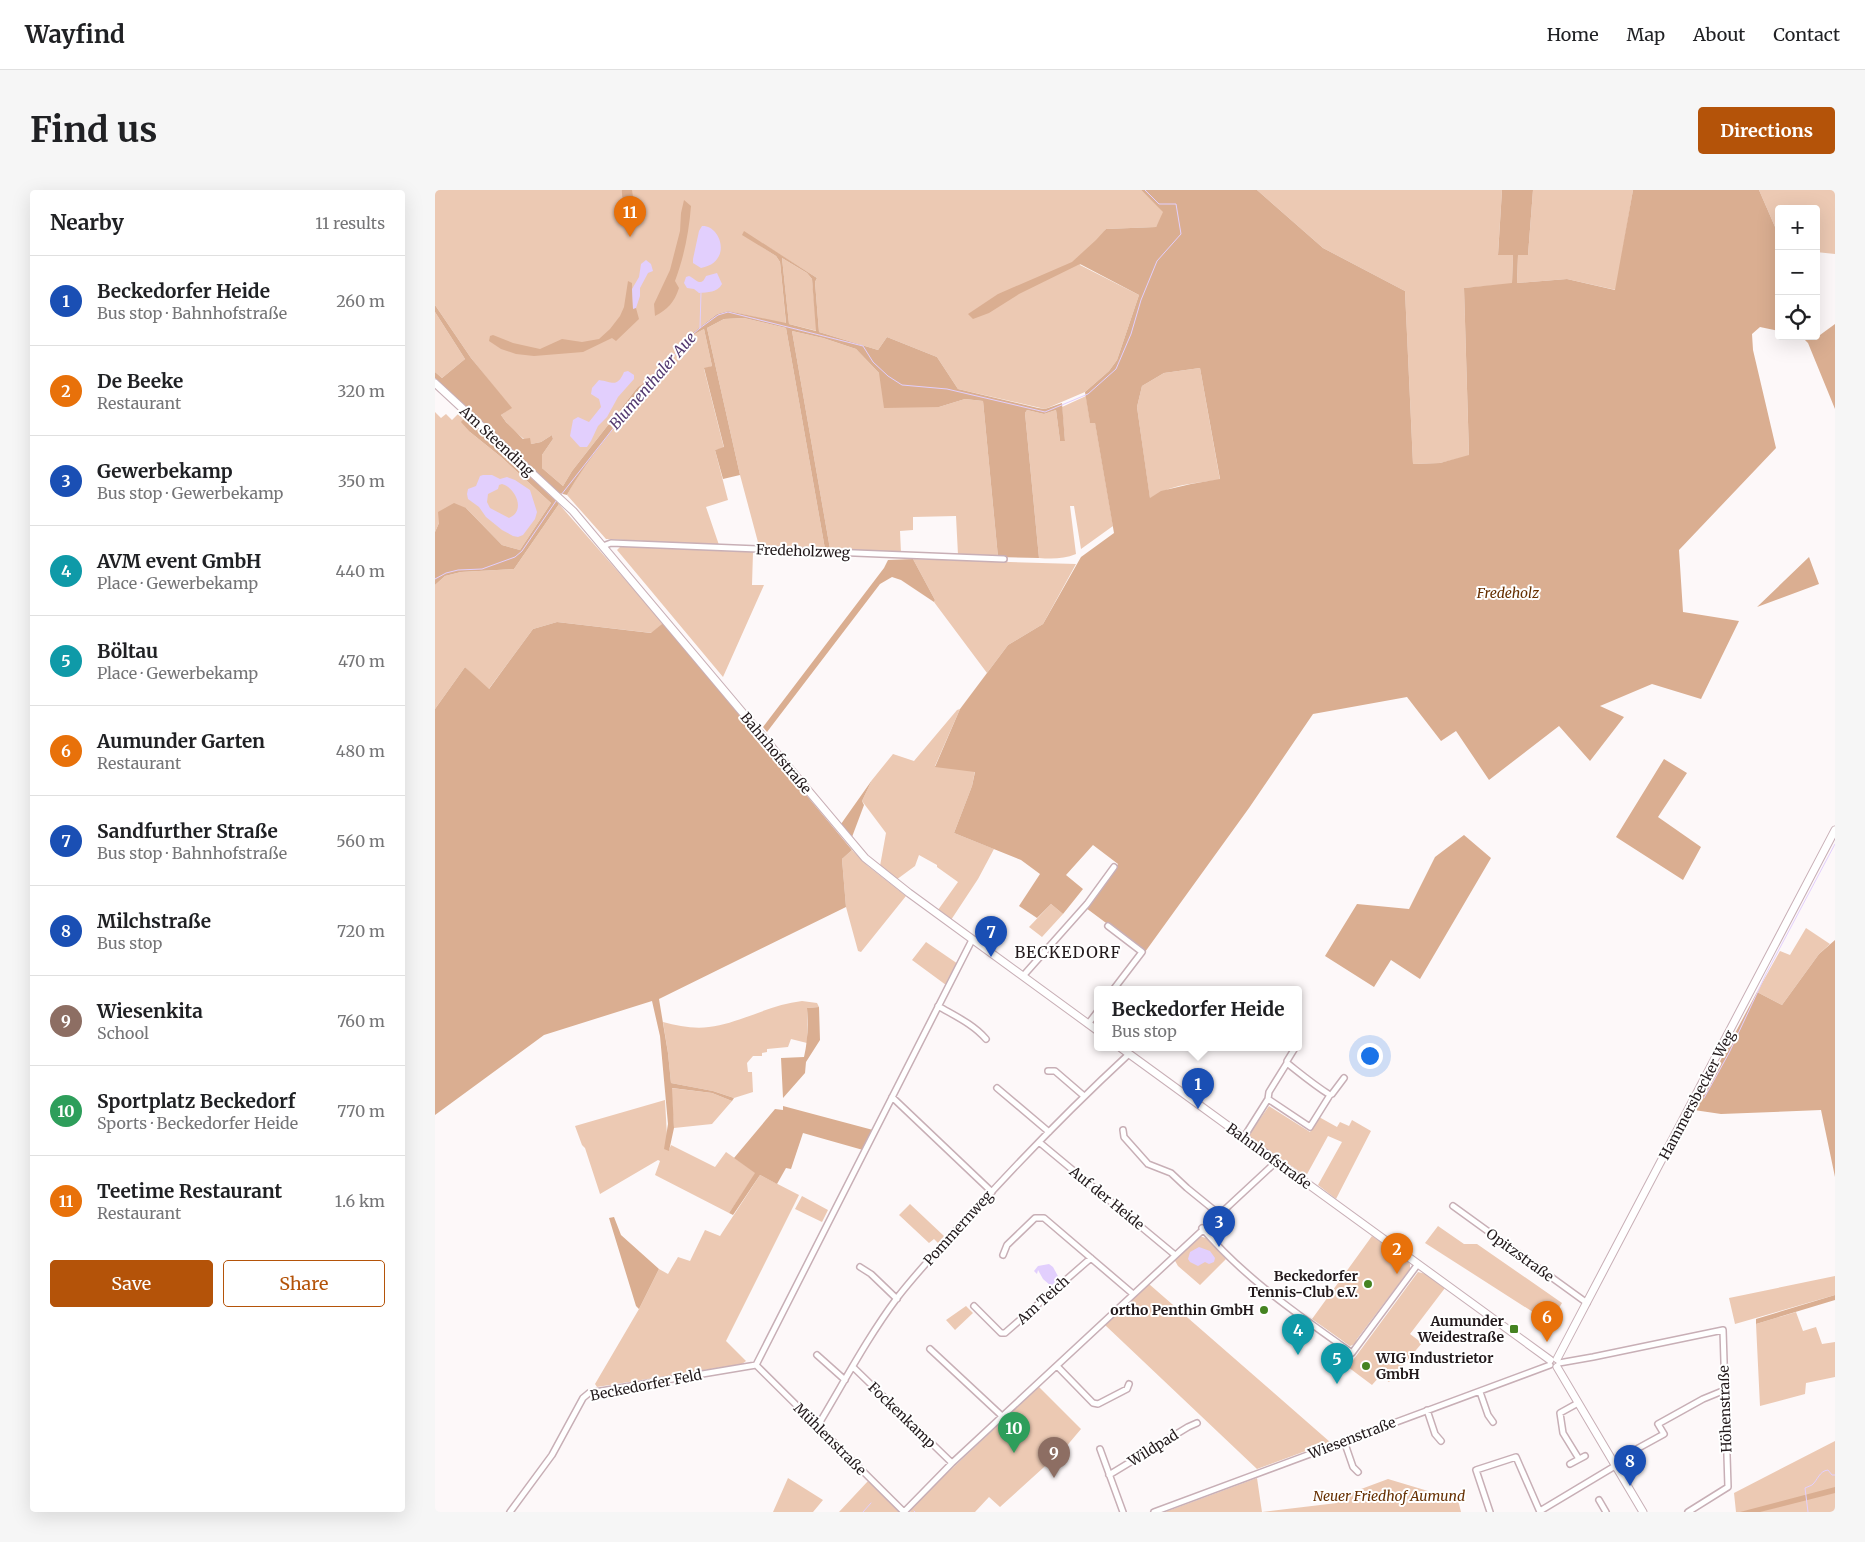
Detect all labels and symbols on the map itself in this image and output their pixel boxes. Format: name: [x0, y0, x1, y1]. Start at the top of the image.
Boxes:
pin: 11: [614, 196, 646, 237]
water label: Blumenthaler Aue: [605, 328, 700, 433]
street label: Am Steending: [455, 401, 538, 480]
street label: Fredeholzweg: [756, 540, 851, 562]
park label: Fredeholz: [1476, 584, 1540, 602]
street label: Bahnhofstraße: [737, 709, 815, 797]
pin: 7: [975, 916, 1007, 957]
district label: BECKEDORF: [1015, 942, 1121, 962]
street label: Hammersbecker Weg: [1655, 1027, 1739, 1163]
your location: [1357, 1043, 1383, 1069]
pin: 1: [1182, 1068, 1214, 1109]
street label: Bahnhofstraße: [1223, 1119, 1315, 1193]
street label: Auf der Heide: [1065, 1162, 1148, 1234]
street label: Pommernweg: [920, 1186, 997, 1269]
pin: 3: [1203, 1206, 1235, 1247]
street label: Opitzstraße: [1483, 1224, 1557, 1286]
pin: 2: [1381, 1233, 1413, 1274]
place label: Beckedorfer Tennis-Club e.V.: [1248, 1267, 1358, 1301]
street label: Am Teich: [1012, 1272, 1073, 1329]
marker: Beckedorfer Tennis-Club e.V.: [1362, 1278, 1374, 1290]
place label: ortho Penthin GmbH: [1110, 1301, 1254, 1319]
pin: 6: [1531, 1301, 1563, 1342]
marker: ortho Penthin GmbH: [1258, 1304, 1270, 1316]
place label: Aumunder Weidestraße: [1417, 1312, 1504, 1346]
pin: 4: [1282, 1314, 1314, 1355]
marker: Aumunder Weidestraße: [1508, 1323, 1520, 1335]
pin: 5: [1321, 1343, 1353, 1384]
place label: WIG Industrietor GmbH: [1375, 1349, 1494, 1383]
marker: WIG Industrietor GmbH: [1360, 1360, 1372, 1372]
street label: Beckedorfer Feld: [589, 1365, 704, 1405]
street label: Höhenstraße: [1714, 1365, 1736, 1453]
street label: Fockenkamp: [864, 1378, 940, 1452]
street label: Mühlenstraße: [790, 1399, 870, 1479]
pin: 10: [998, 1412, 1030, 1453]
street label: Wiesenstraße: [1305, 1413, 1398, 1463]
street label: Wildpad: [1124, 1425, 1182, 1471]
pin: 9: [1038, 1437, 1070, 1478]
pin: 8: [1614, 1445, 1646, 1486]
park label: Neuer Friedhof Aumund: [1313, 1487, 1465, 1505]

